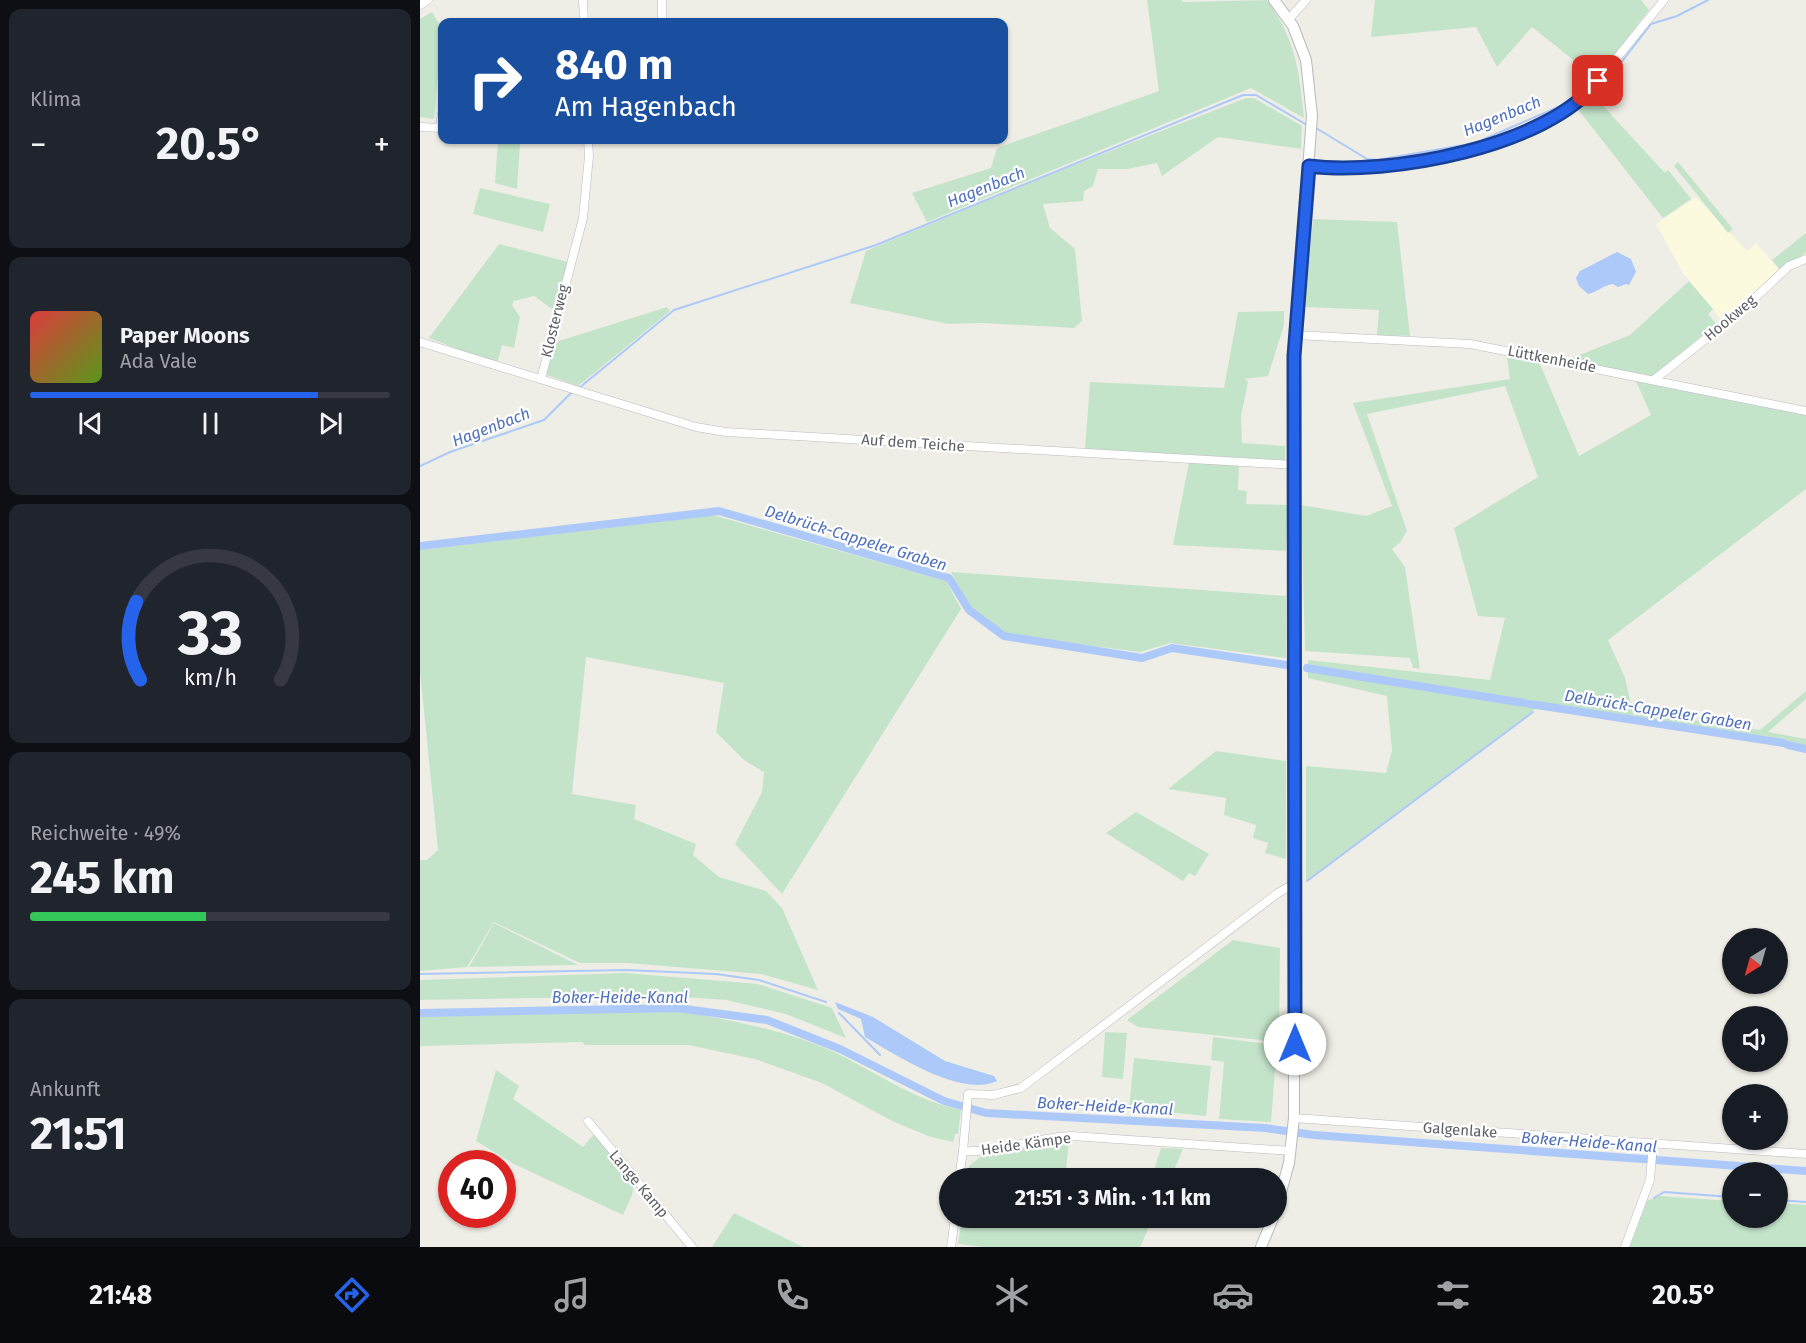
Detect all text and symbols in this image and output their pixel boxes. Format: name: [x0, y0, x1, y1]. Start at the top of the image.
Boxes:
text: 840 m: [555, 40, 673, 90]
icon: right: [456, 42, 534, 120]
pin: [1572, 55, 1623, 106]
icon: arrive: [1581, 64, 1614, 97]
text: Klima: [30, 87, 81, 111]
text: Am Hagenbach: [555, 91, 737, 123]
water label: Hagenbach: [1460, 92, 1544, 140]
text: 20.5°: [156, 117, 264, 171]
text: −: [30, 125, 47, 165]
text: +: [374, 125, 390, 165]
water label: Hagenbach: [944, 163, 1028, 211]
street label: Klosterweg: [537, 282, 573, 359]
street label: Hookweg: [1700, 291, 1760, 345]
text: Paper Moons: [120, 322, 250, 349]
street label: Lüttkenheide: [1506, 342, 1598, 376]
text: Ada Vale: [120, 349, 197, 373]
water label: Hagenbach: [449, 403, 533, 451]
icon: previous: [74, 407, 107, 440]
icon: pause: [194, 407, 227, 440]
icon: next: [314, 407, 347, 440]
street label: Auf dem Teiche: [861, 430, 965, 456]
water label: Delbrück-Cappeler Graben: [763, 501, 949, 575]
text: 33: [177, 597, 242, 672]
text: km/h: [183, 666, 237, 692]
water label: Delbrück-Cappeler Graben: [1563, 686, 1753, 734]
text: Reichweite · 49%: [30, 821, 181, 845]
text: 245 km: [30, 851, 175, 905]
north arrow: [1722, 928, 1788, 994]
map controls: [1722, 928, 1788, 1228]
water label: Boker-Heide-Kanal: [552, 988, 688, 1007]
button: sound: [1722, 1006, 1788, 1072]
position arrow: [1263, 1012, 1327, 1076]
text: Ankunft: [30, 1077, 101, 1101]
button: +: [1722, 1084, 1788, 1150]
water label: Boker-Heide-Kanal: [1036, 1093, 1174, 1119]
text: 21:51: [30, 1107, 127, 1161]
street label: Galgenlake: [1422, 1118, 1498, 1142]
water label: Boker-Heide-Kanal: [1520, 1128, 1658, 1156]
street label: Heide Kämpe: [980, 1129, 1072, 1159]
street label: Lange Kamp: [606, 1147, 672, 1221]
speed limit sign: 40: [438, 1150, 516, 1228]
button: −: [1722, 1162, 1788, 1228]
text: 21:51 · 3 Min. · 1.1 km: [1015, 1184, 1211, 1211]
icon: directions: [331, 1274, 373, 1316]
icon: music: [551, 1274, 593, 1316]
icon: phone: [771, 1274, 813, 1316]
icon: climate: [991, 1274, 1033, 1316]
icon: car: [1212, 1274, 1254, 1316]
icon: filters: [1432, 1274, 1474, 1316]
text: 21:48: [89, 1279, 152, 1311]
text: 20.5°: [1652, 1279, 1717, 1311]

